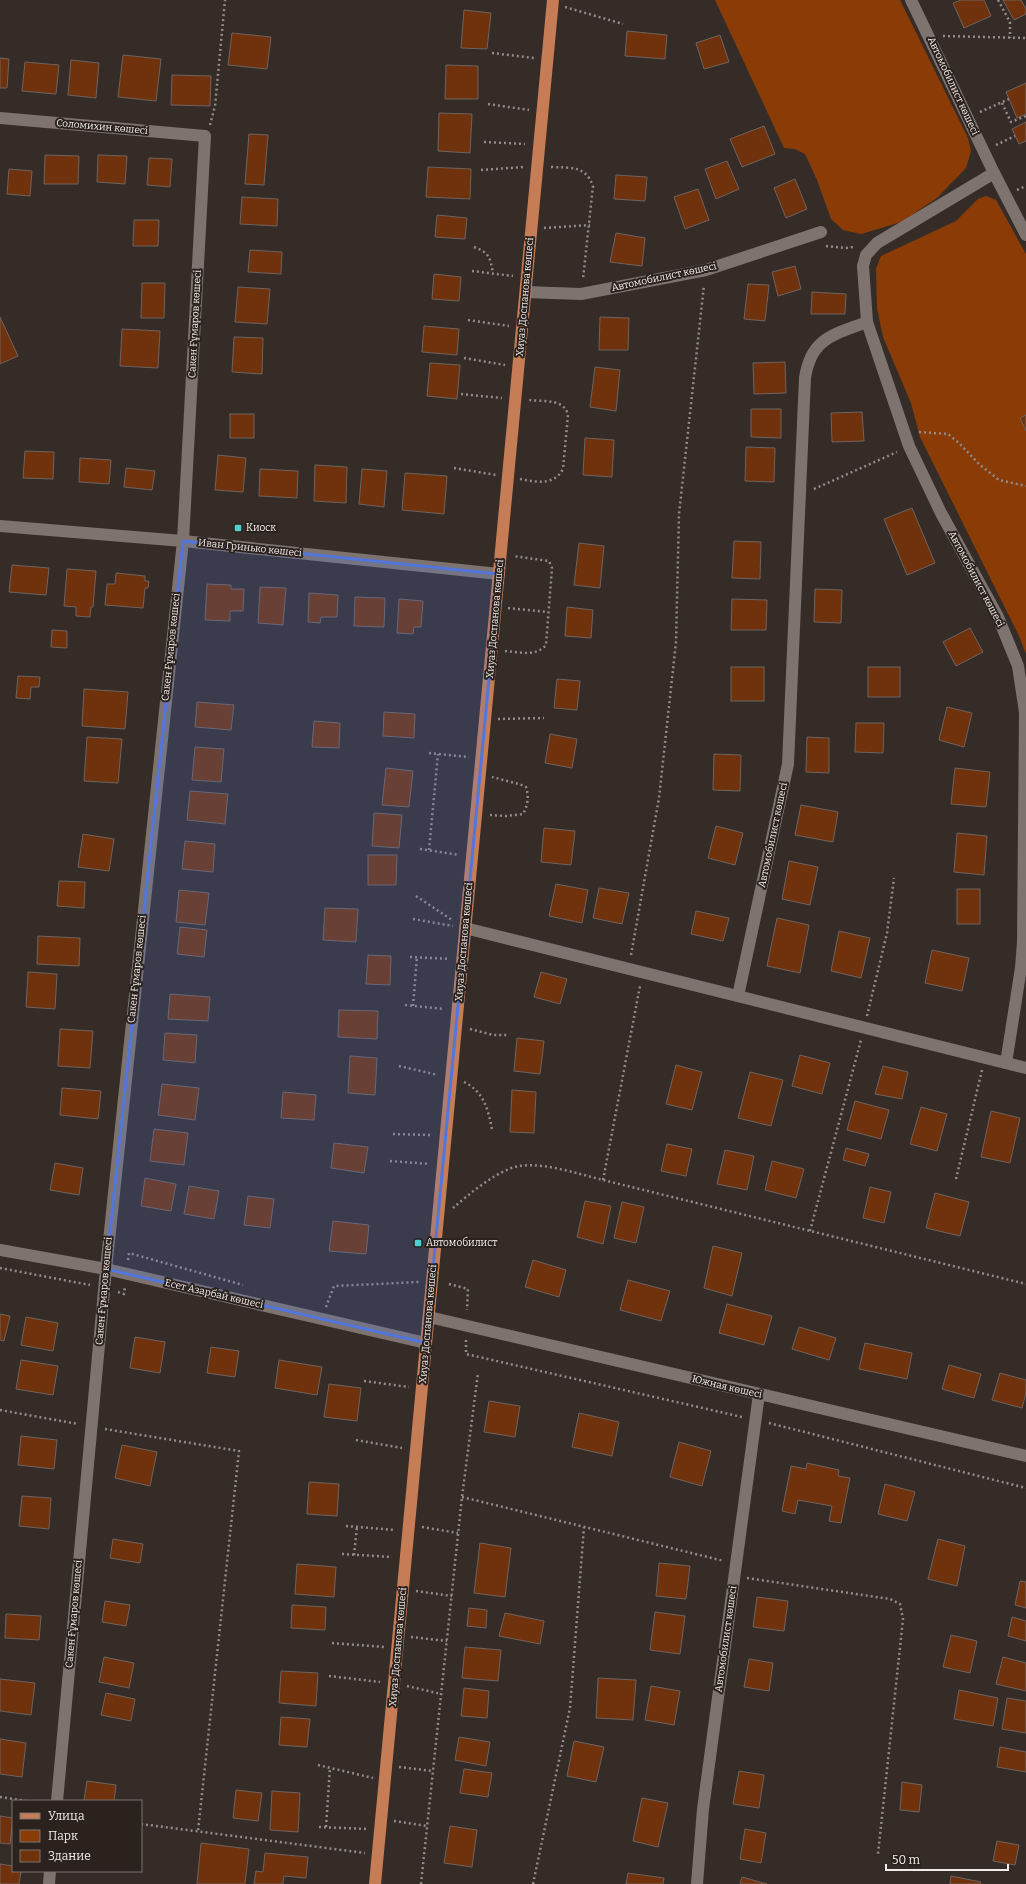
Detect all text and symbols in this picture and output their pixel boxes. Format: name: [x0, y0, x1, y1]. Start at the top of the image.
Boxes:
street label: Автомобилист көшесі: [925, 35, 982, 137]
street label: Соломихин көшесі: [56, 117, 148, 137]
street label: Хиуаз Доспанова көшесі: [514, 237, 536, 357]
street label: Автомобилист көшесі: [610, 259, 718, 294]
street label: Сакен Ғұмаров көшесі: [186, 270, 204, 378]
place label: Киоск: [246, 522, 276, 534]
marker: Киоск: [233, 523, 243, 533]
street label: Автомобилист көшесі: [946, 528, 1007, 629]
street label: Иван Гринько көшесі: [198, 537, 303, 559]
street label: Хиуаз Доспанова көшесі: [484, 559, 506, 679]
street label: Сакен Ғұмаров көшесі: [159, 593, 183, 701]
street label: Автомобилист көшесі: [755, 781, 790, 889]
street label: Хиуаз Доспанова көшесі: [453, 882, 475, 1002]
street label: Сакен Ғұмаров көшесі: [125, 915, 149, 1023]
place label: Автомобилист: [426, 1236, 497, 1249]
street label: Сакен Ғұмаров көшесі: [93, 1237, 115, 1345]
marker: Автомобилист: [413, 1238, 423, 1248]
street label: Хиуаз Доспанова көшесі: [417, 1264, 439, 1384]
street label: Есет Азарбай көшесі: [164, 1276, 265, 1311]
street label: Южная көшесі: [691, 1373, 763, 1401]
street label: Сакен Ғұмаров көшесі: [63, 1560, 85, 1668]
street label: Автомобилист көшесі: [712, 1585, 739, 1693]
street label: Хиуаз Доспанова көшесі: [387, 1587, 409, 1707]
legend: [12, 1800, 142, 1872]
text: Улица: [48, 1809, 85, 1823]
text: Парк: [48, 1829, 78, 1843]
scale bar: [886, 1846, 1008, 1872]
text: Здание: [48, 1849, 91, 1863]
text: 50 m: [892, 1853, 921, 1867]

